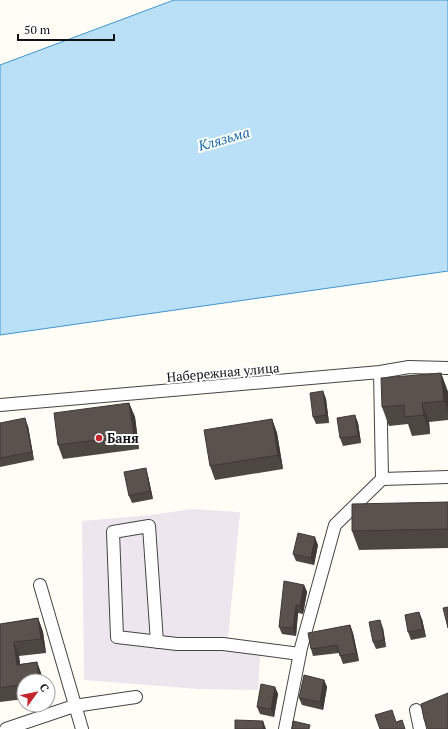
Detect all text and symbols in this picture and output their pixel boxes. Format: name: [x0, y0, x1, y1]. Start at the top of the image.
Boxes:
scale bar: [18, 16, 114, 42]
text: 50 m: [24, 22, 51, 37]
water label: Клязьма: [195, 122, 252, 155]
street label: Набережная улица: [166, 358, 281, 386]
place label: Баня: [107, 429, 139, 447]
marker: Баня: [94, 433, 104, 443]
north arrow: [16, 673, 56, 713]
text: С: [37, 681, 52, 694]

